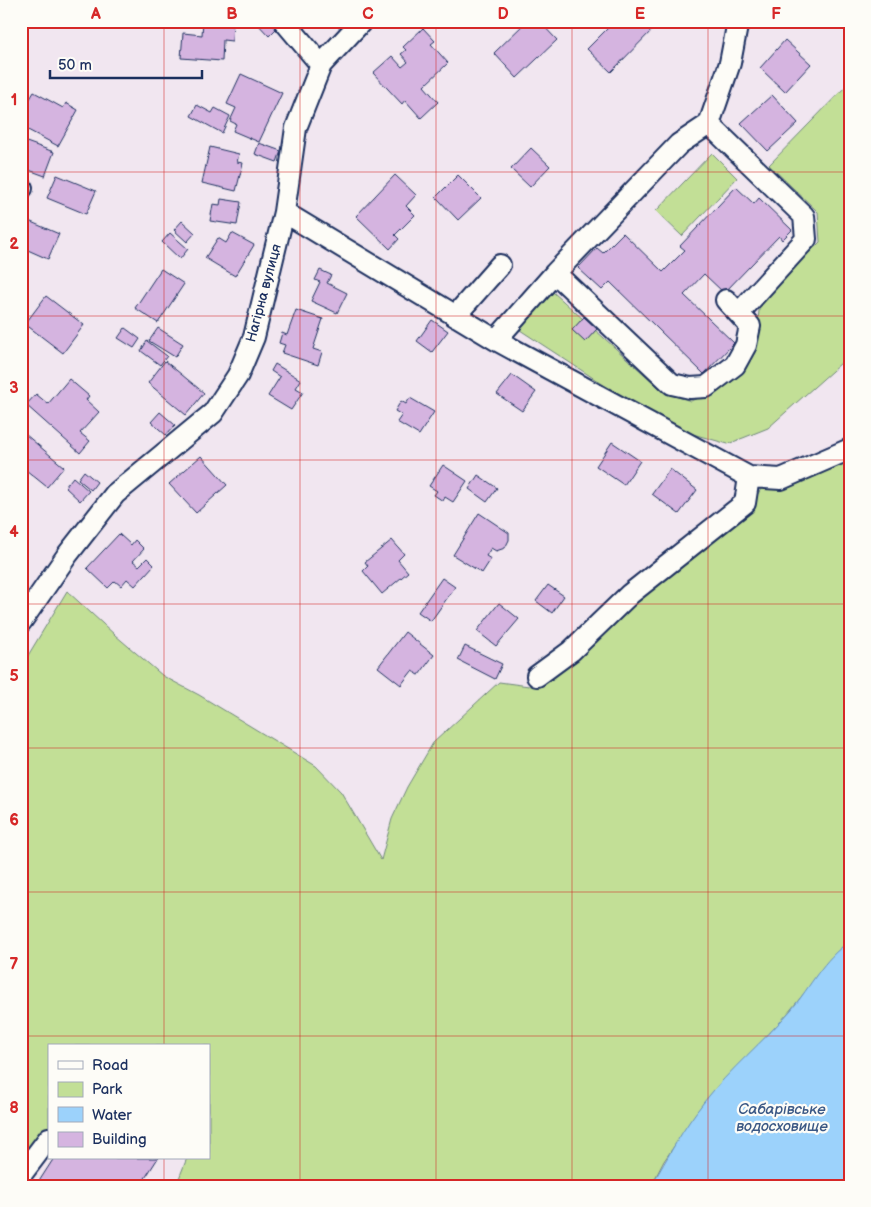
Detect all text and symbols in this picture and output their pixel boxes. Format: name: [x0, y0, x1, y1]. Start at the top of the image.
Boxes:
text: A: [90, 5, 101, 24]
text: B: [226, 5, 238, 24]
text: C: [362, 5, 374, 24]
text: D: [497, 5, 509, 24]
text: E: [635, 5, 645, 24]
text: F: [771, 5, 781, 24]
scale bar: [50, 48, 202, 80]
text: 50 m: [58, 56, 92, 75]
text: 1: [11, 91, 17, 110]
text: 2: [9, 235, 19, 254]
street label: Нагірна вулиця: [242, 242, 285, 344]
text: 3: [9, 379, 19, 398]
text: 4: [9, 523, 19, 542]
text: 5: [9, 667, 19, 686]
text: 6: [9, 811, 19, 830]
text: 7: [10, 955, 19, 974]
legend: [48, 1044, 210, 1160]
text: Road: [92, 1056, 128, 1075]
text: Park: [92, 1080, 123, 1099]
text: 8: [9, 1099, 19, 1118]
water label: Сабарівське водосховище: [736, 1100, 828, 1136]
text: Water: [92, 1106, 132, 1125]
text: Building: [92, 1130, 147, 1149]

